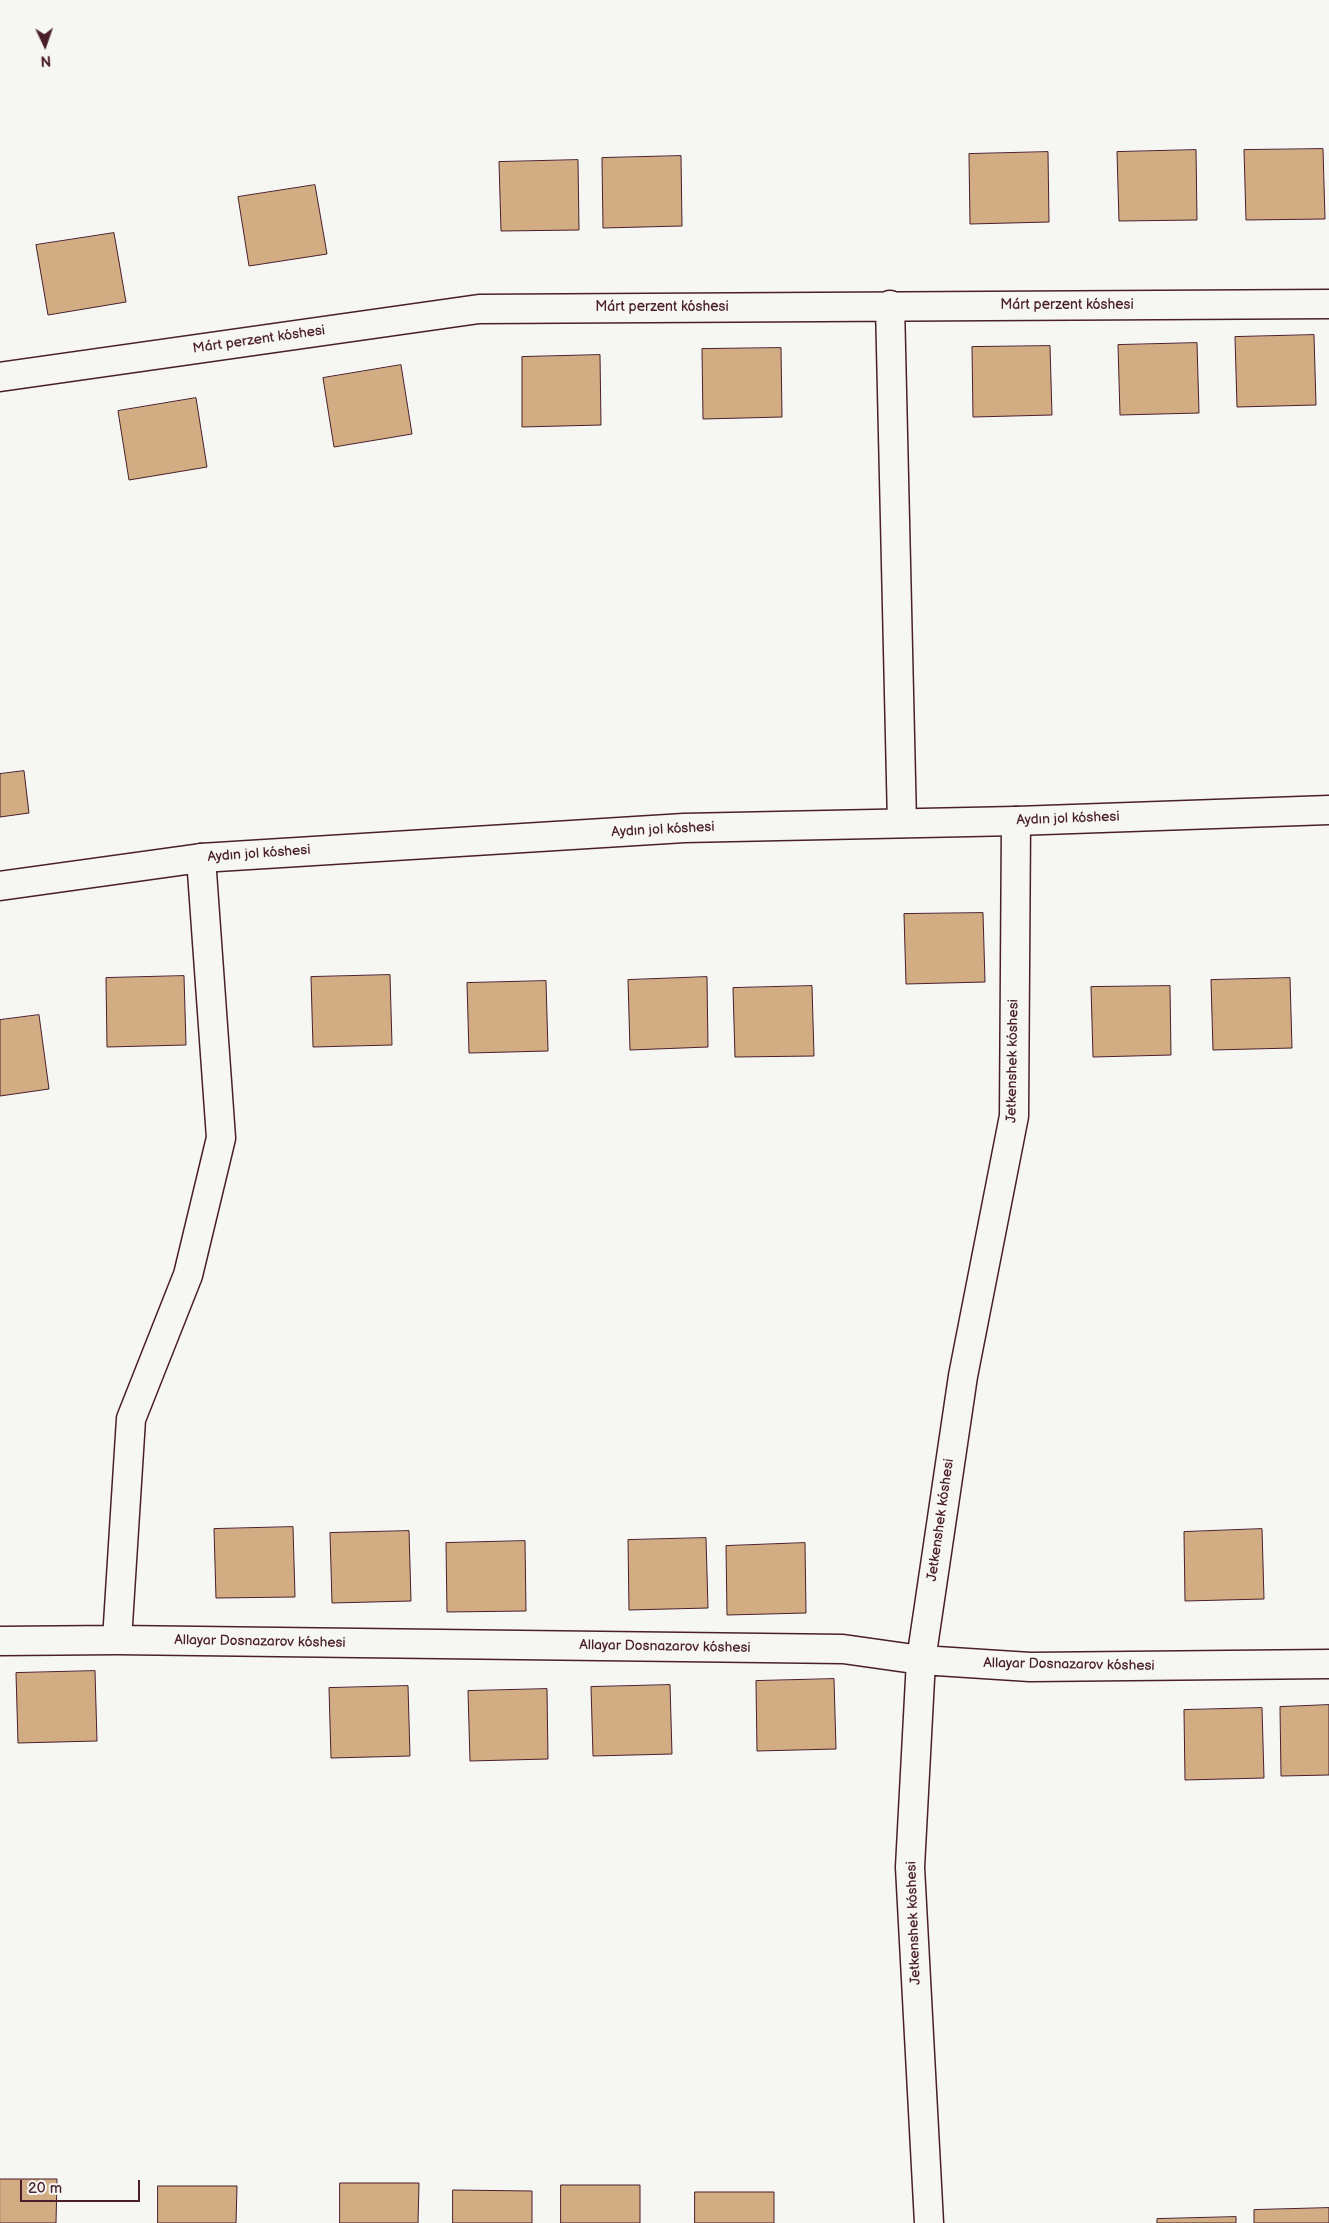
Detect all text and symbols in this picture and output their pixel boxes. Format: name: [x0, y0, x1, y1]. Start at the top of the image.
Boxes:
north arrow: [20, 20, 70, 70]
text: N: [40, 52, 52, 69]
street label: Márt perzent kóshesi: [1000, 297, 1134, 313]
street label: Márt perzent kóshesi: [595, 299, 729, 315]
street label: Márt perzent kóshesi: [192, 322, 326, 358]
street label: Aydın jol kóshesi: [1016, 809, 1120, 829]
street label: Aydın jol kóshesi: [611, 819, 715, 841]
street label: Aydın jol kóshesi: [207, 842, 311, 866]
street label: Jetkenshek kóshesi: [1004, 999, 1022, 1123]
street label: Jetkenshek kóshesi: [924, 1458, 958, 1582]
street label: Allayar Dosnazarov kóshesi: [174, 1632, 346, 1652]
street label: Allayar Dosnazarov kóshesi: [579, 1637, 751, 1657]
street label: Allayar Dosnazarov kóshesi: [983, 1655, 1155, 1675]
street label: Jetkenshek kóshesi: [903, 1861, 925, 1985]
scale bar: [22, 2170, 142, 2202]
text: 20 m: [28, 2179, 62, 2198]

